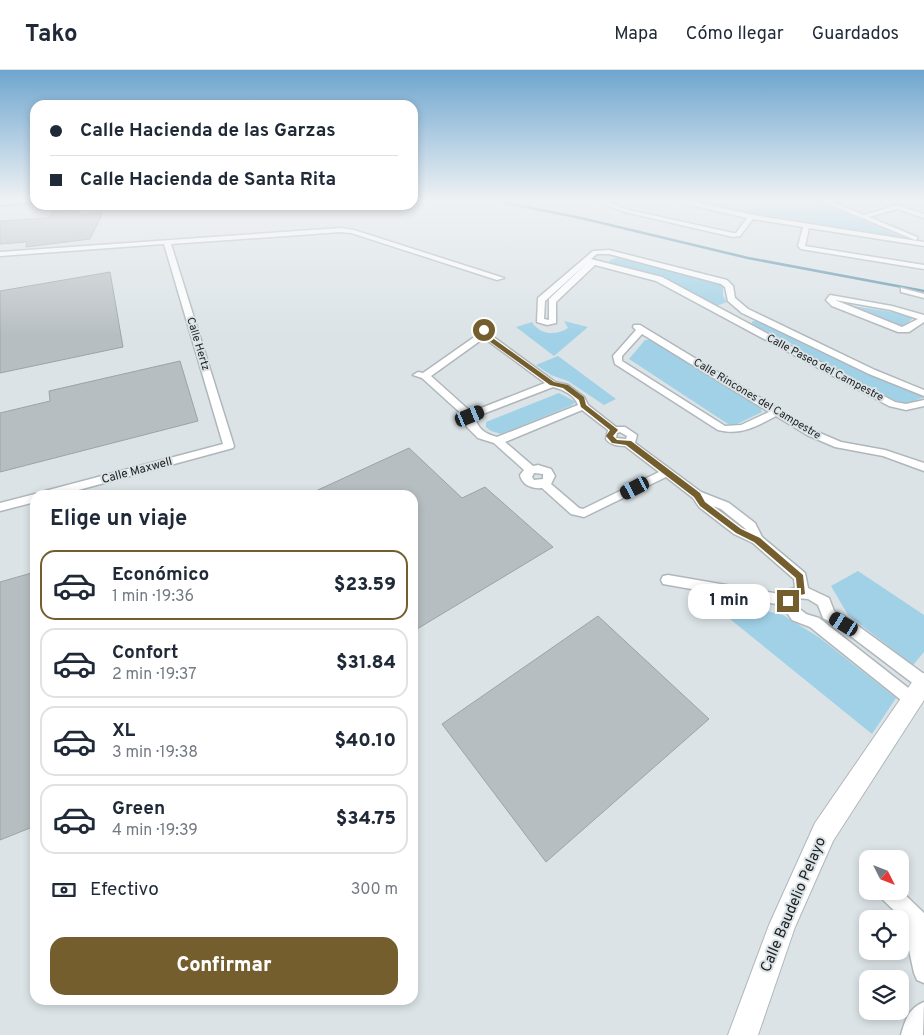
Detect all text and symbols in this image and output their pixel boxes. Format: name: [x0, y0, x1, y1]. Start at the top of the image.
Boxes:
text: Tako: [25, 20, 78, 50]
text: Mapa: [614, 23, 658, 46]
text: Cómo llegar: [686, 23, 784, 46]
text: Guardados: [812, 23, 899, 46]
text: Calle Hacienda de las Garzas: [80, 119, 336, 143]
text: Calle Hacienda de Santa Rita: [80, 168, 336, 192]
street label: Calle Hertz: [183, 316, 213, 372]
route start: [473, 319, 495, 341]
street label: Calle Paseo del Campestre: [764, 331, 886, 405]
street label: Calle Rincones del Campestre: [691, 355, 823, 443]
car: [453, 403, 486, 429]
street label: Calle Maxwell: [100, 454, 174, 488]
car: [618, 475, 651, 501]
text: Elige un viaje: [50, 506, 187, 533]
icon: car: [52, 563, 97, 608]
text: Económico: [112, 563, 209, 587]
text: $23.59: [334, 573, 396, 597]
callout: 1 min: [688, 584, 770, 618]
text: 1 min · 19:36: [112, 587, 194, 607]
route end: [777, 590, 799, 612]
text: 1 min: [709, 591, 749, 611]
car: [827, 610, 860, 638]
icon: car: [52, 641, 97, 686]
text: Confort: [112, 641, 178, 665]
text: $31.84: [336, 651, 396, 675]
text: 2 min · 19:37: [112, 665, 197, 685]
icon: car: [52, 719, 97, 764]
text: XL: [112, 719, 135, 743]
text: $40.10: [334, 729, 396, 753]
text: 3 min · 19:38: [112, 743, 198, 763]
icon: car: [52, 797, 97, 842]
text: Green: [112, 797, 165, 821]
text: $34.75: [336, 807, 396, 831]
text: 4 min · 19:39: [112, 821, 198, 841]
street label: Calle Baudelio Pelayo: [757, 835, 831, 975]
north arrow: [859, 850, 909, 900]
map controls: [859, 850, 909, 1020]
icon: cash: [50, 876, 78, 904]
text: Efectivo: [90, 878, 159, 902]
text: 300 m: [351, 880, 398, 900]
button: locate: [859, 910, 909, 960]
button: Confirmar: [50, 937, 398, 995]
button: layers: [859, 970, 909, 1020]

